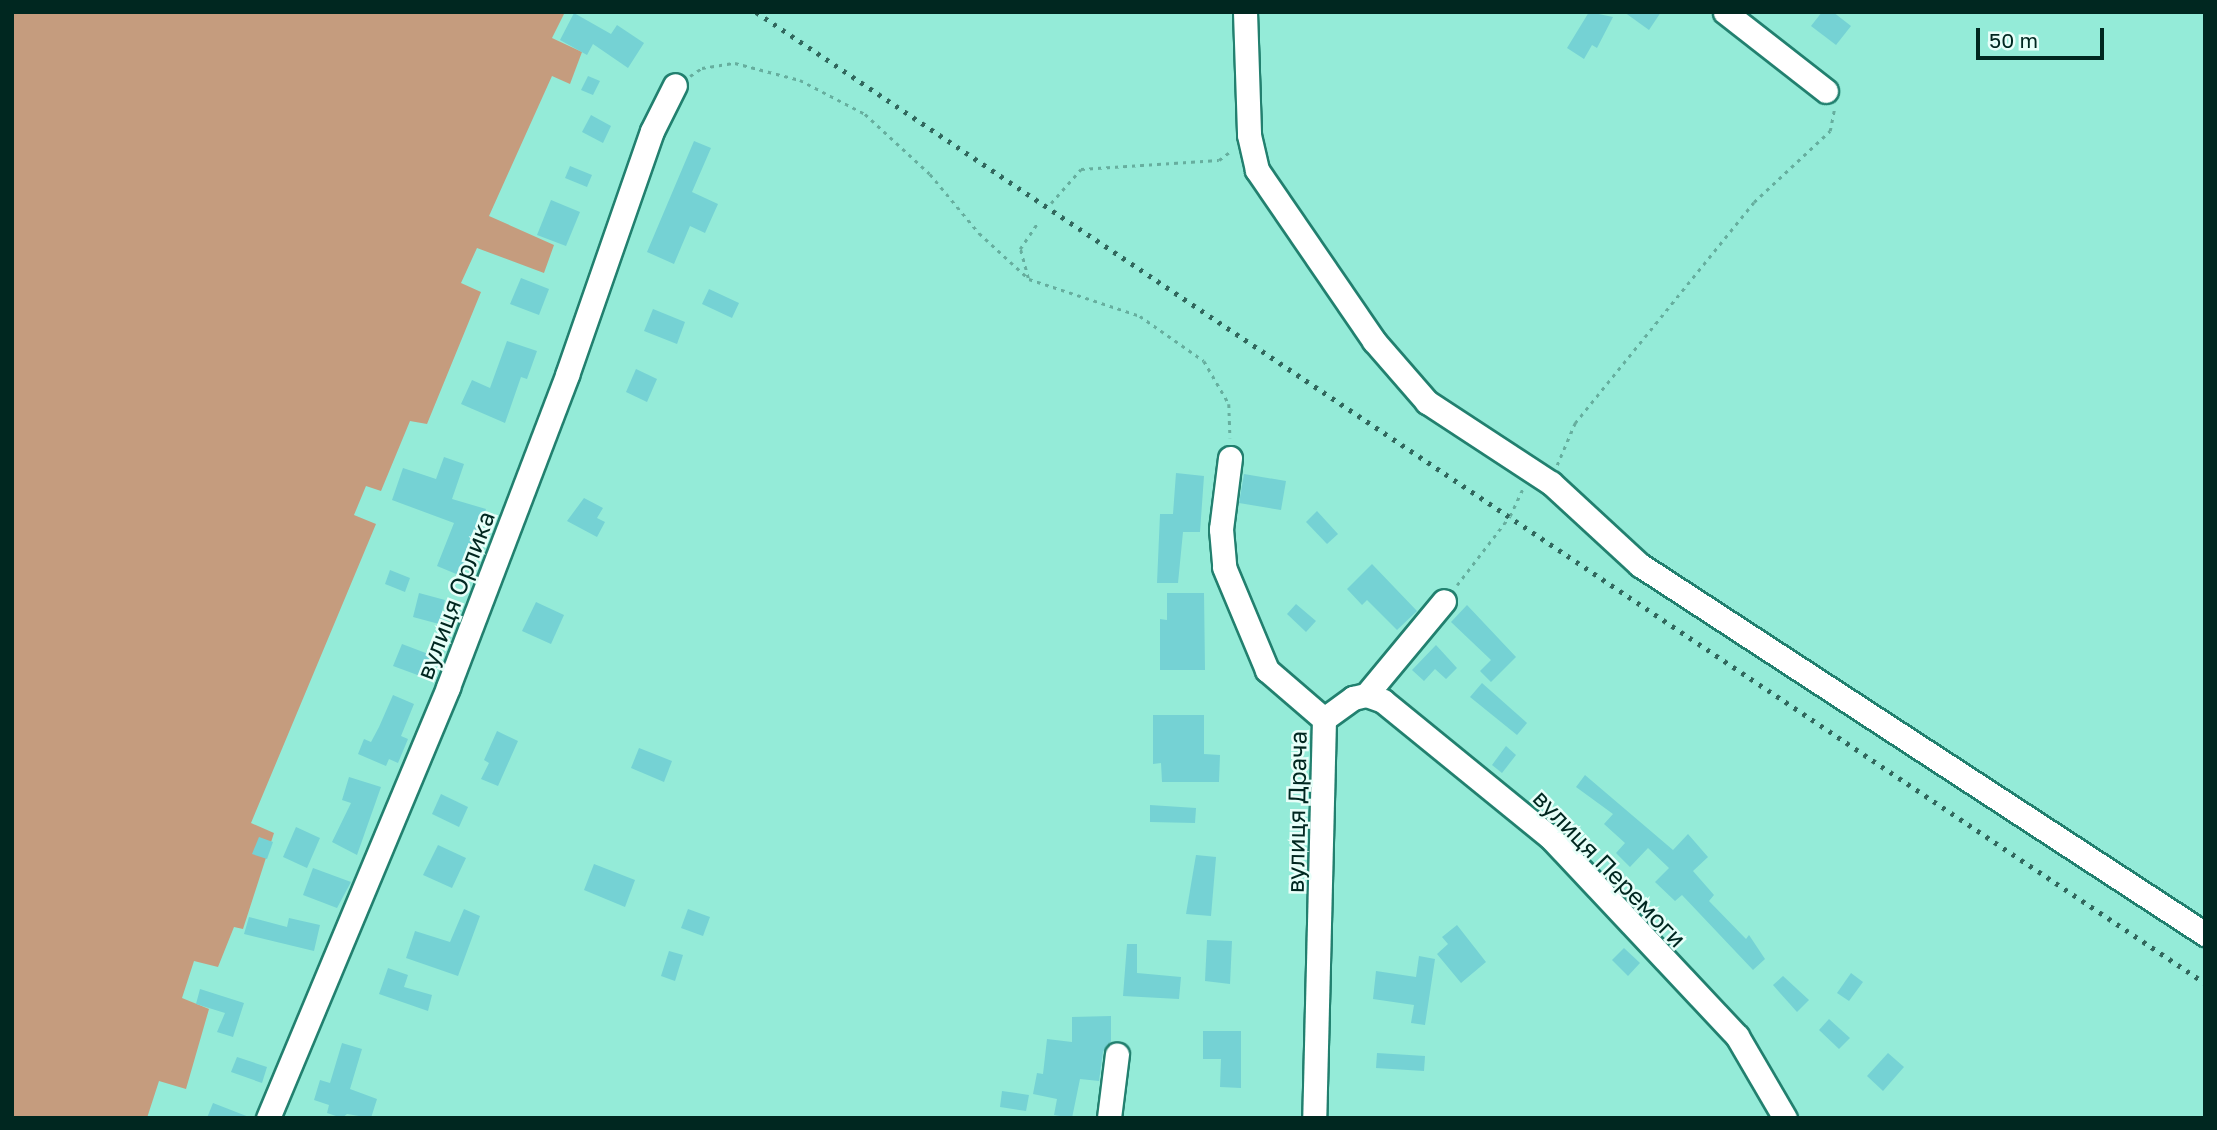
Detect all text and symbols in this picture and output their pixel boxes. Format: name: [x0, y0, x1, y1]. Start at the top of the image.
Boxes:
scale bar: [1979, 14, 2107, 58]
text: 50 m: [1989, 27, 2038, 53]
street label: вулиця Орлика: [410, 507, 500, 683]
street label: вулиця Драча: [1280, 731, 1312, 893]
street label: вулиця Перемоги: [1528, 783, 1692, 953]

